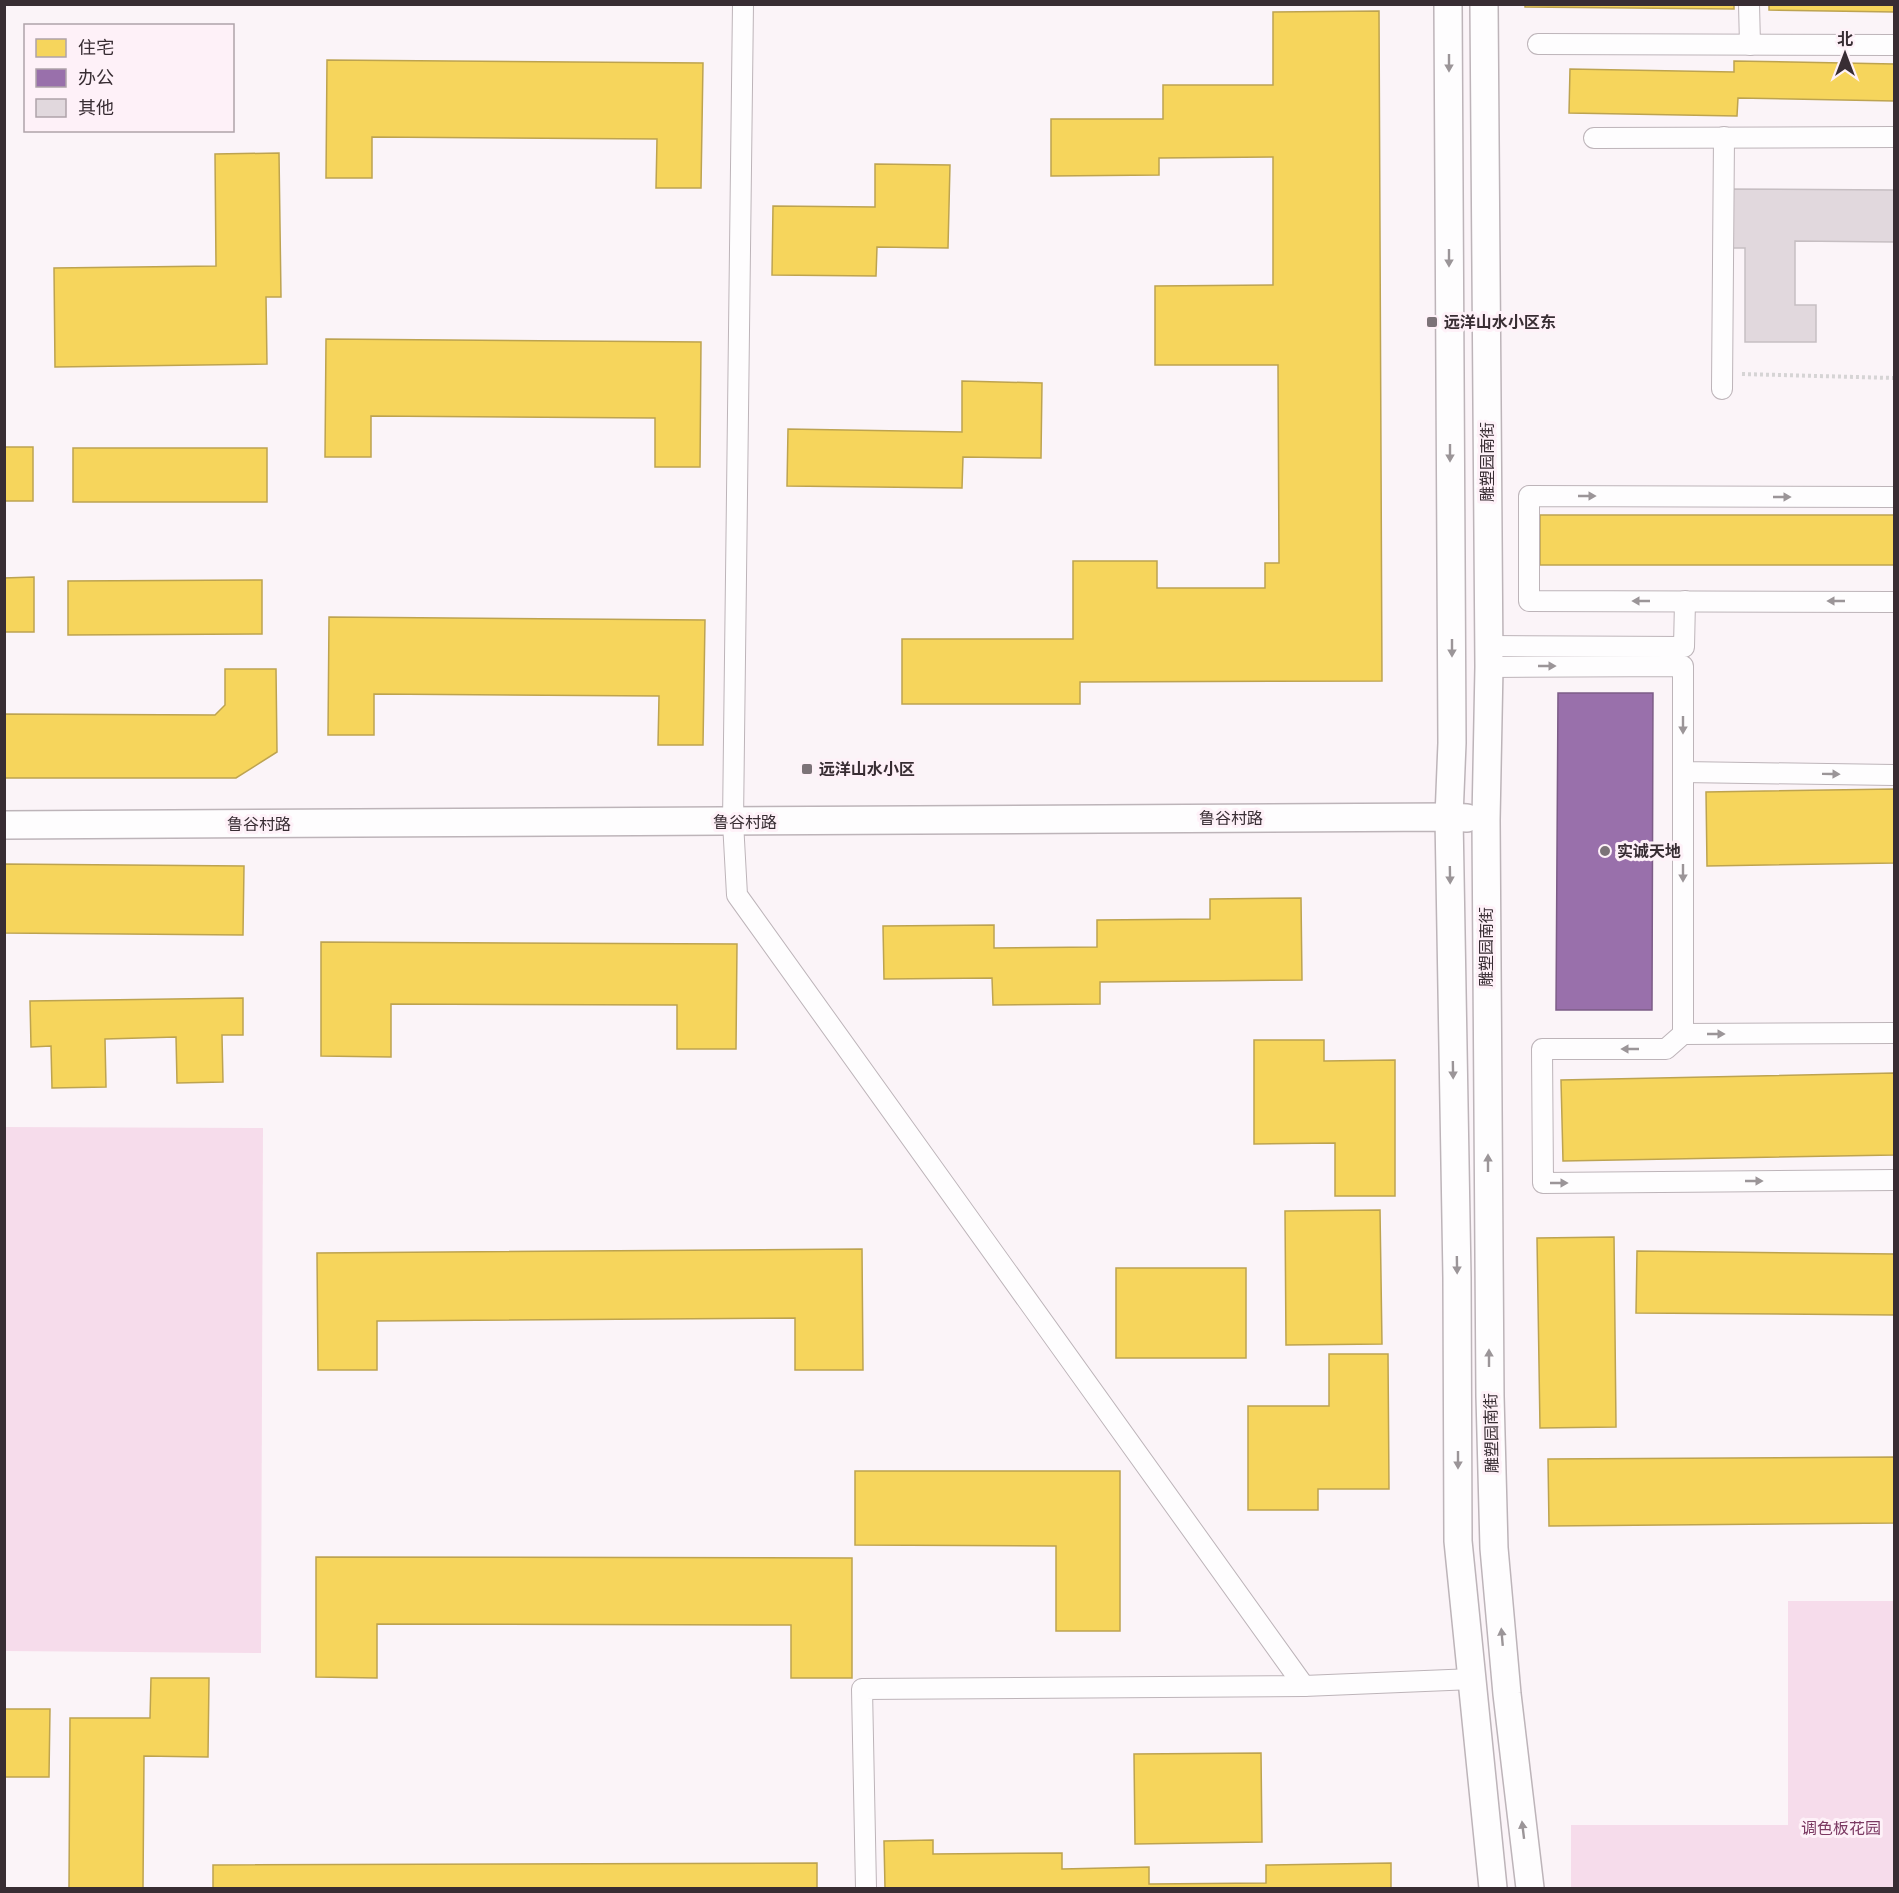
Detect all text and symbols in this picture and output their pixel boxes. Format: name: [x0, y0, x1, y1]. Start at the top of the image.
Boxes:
legend: [24, 24, 234, 132]
north arrow: [1815, 24, 1875, 84]
text: 北: [1837, 29, 1853, 49]
text: 住宅: [78, 36, 114, 59]
one-way arrow: [1444, 53, 1453, 72]
text: 办公: [78, 66, 114, 89]
text: 其他: [78, 96, 114, 119]
one-way arrow: [1444, 248, 1454, 267]
place label: 远洋山水小区东: [1444, 312, 1556, 332]
marker: 远洋山水小区东: [1425, 315, 1439, 329]
street label: 雕塑园南街: [1477, 422, 1497, 502]
one-way arrow: [1445, 443, 1455, 462]
one-way arrow: [1578, 491, 1597, 501]
one-way arrow: [1773, 492, 1792, 502]
one-way arrow: [1632, 596, 1651, 606]
one-way arrow: [1827, 596, 1846, 606]
one-way arrow: [1447, 638, 1457, 657]
one-way arrow: [1538, 661, 1557, 671]
one-way arrow: [1678, 716, 1688, 735]
place label: 远洋山水小区: [819, 759, 915, 779]
marker: 远洋山水小区: [800, 762, 814, 776]
one-way arrow: [1821, 769, 1840, 779]
street label: 鲁谷村路: [1199, 808, 1263, 828]
street label: 鲁谷村路: [713, 812, 777, 832]
street label: 鲁谷村路: [227, 814, 291, 834]
place label: 实诚天地: [1617, 841, 1681, 861]
marker: 实诚天地: [1598, 844, 1612, 858]
one-way arrow: [1678, 863, 1688, 882]
one-way arrow: [1445, 866, 1455, 885]
street label: 雕塑园南街: [1476, 907, 1496, 987]
one-way arrow: [1706, 1029, 1725, 1039]
one-way arrow: [1620, 1044, 1639, 1054]
one-way arrow: [1449, 1061, 1458, 1080]
one-way arrow: [1483, 1153, 1493, 1172]
one-way arrow: [1744, 1177, 1763, 1186]
one-way arrow: [1549, 1178, 1568, 1188]
one-way arrow: [1452, 1256, 1462, 1275]
one-way arrow: [1484, 1348, 1494, 1367]
street label: 雕塑园南街: [1480, 1393, 1502, 1473]
one-way arrow: [1453, 1451, 1463, 1470]
one-way arrow: [1497, 1627, 1507, 1646]
park label: 调色板花园: [1801, 1818, 1881, 1838]
one-way arrow: [1518, 1821, 1528, 1840]

